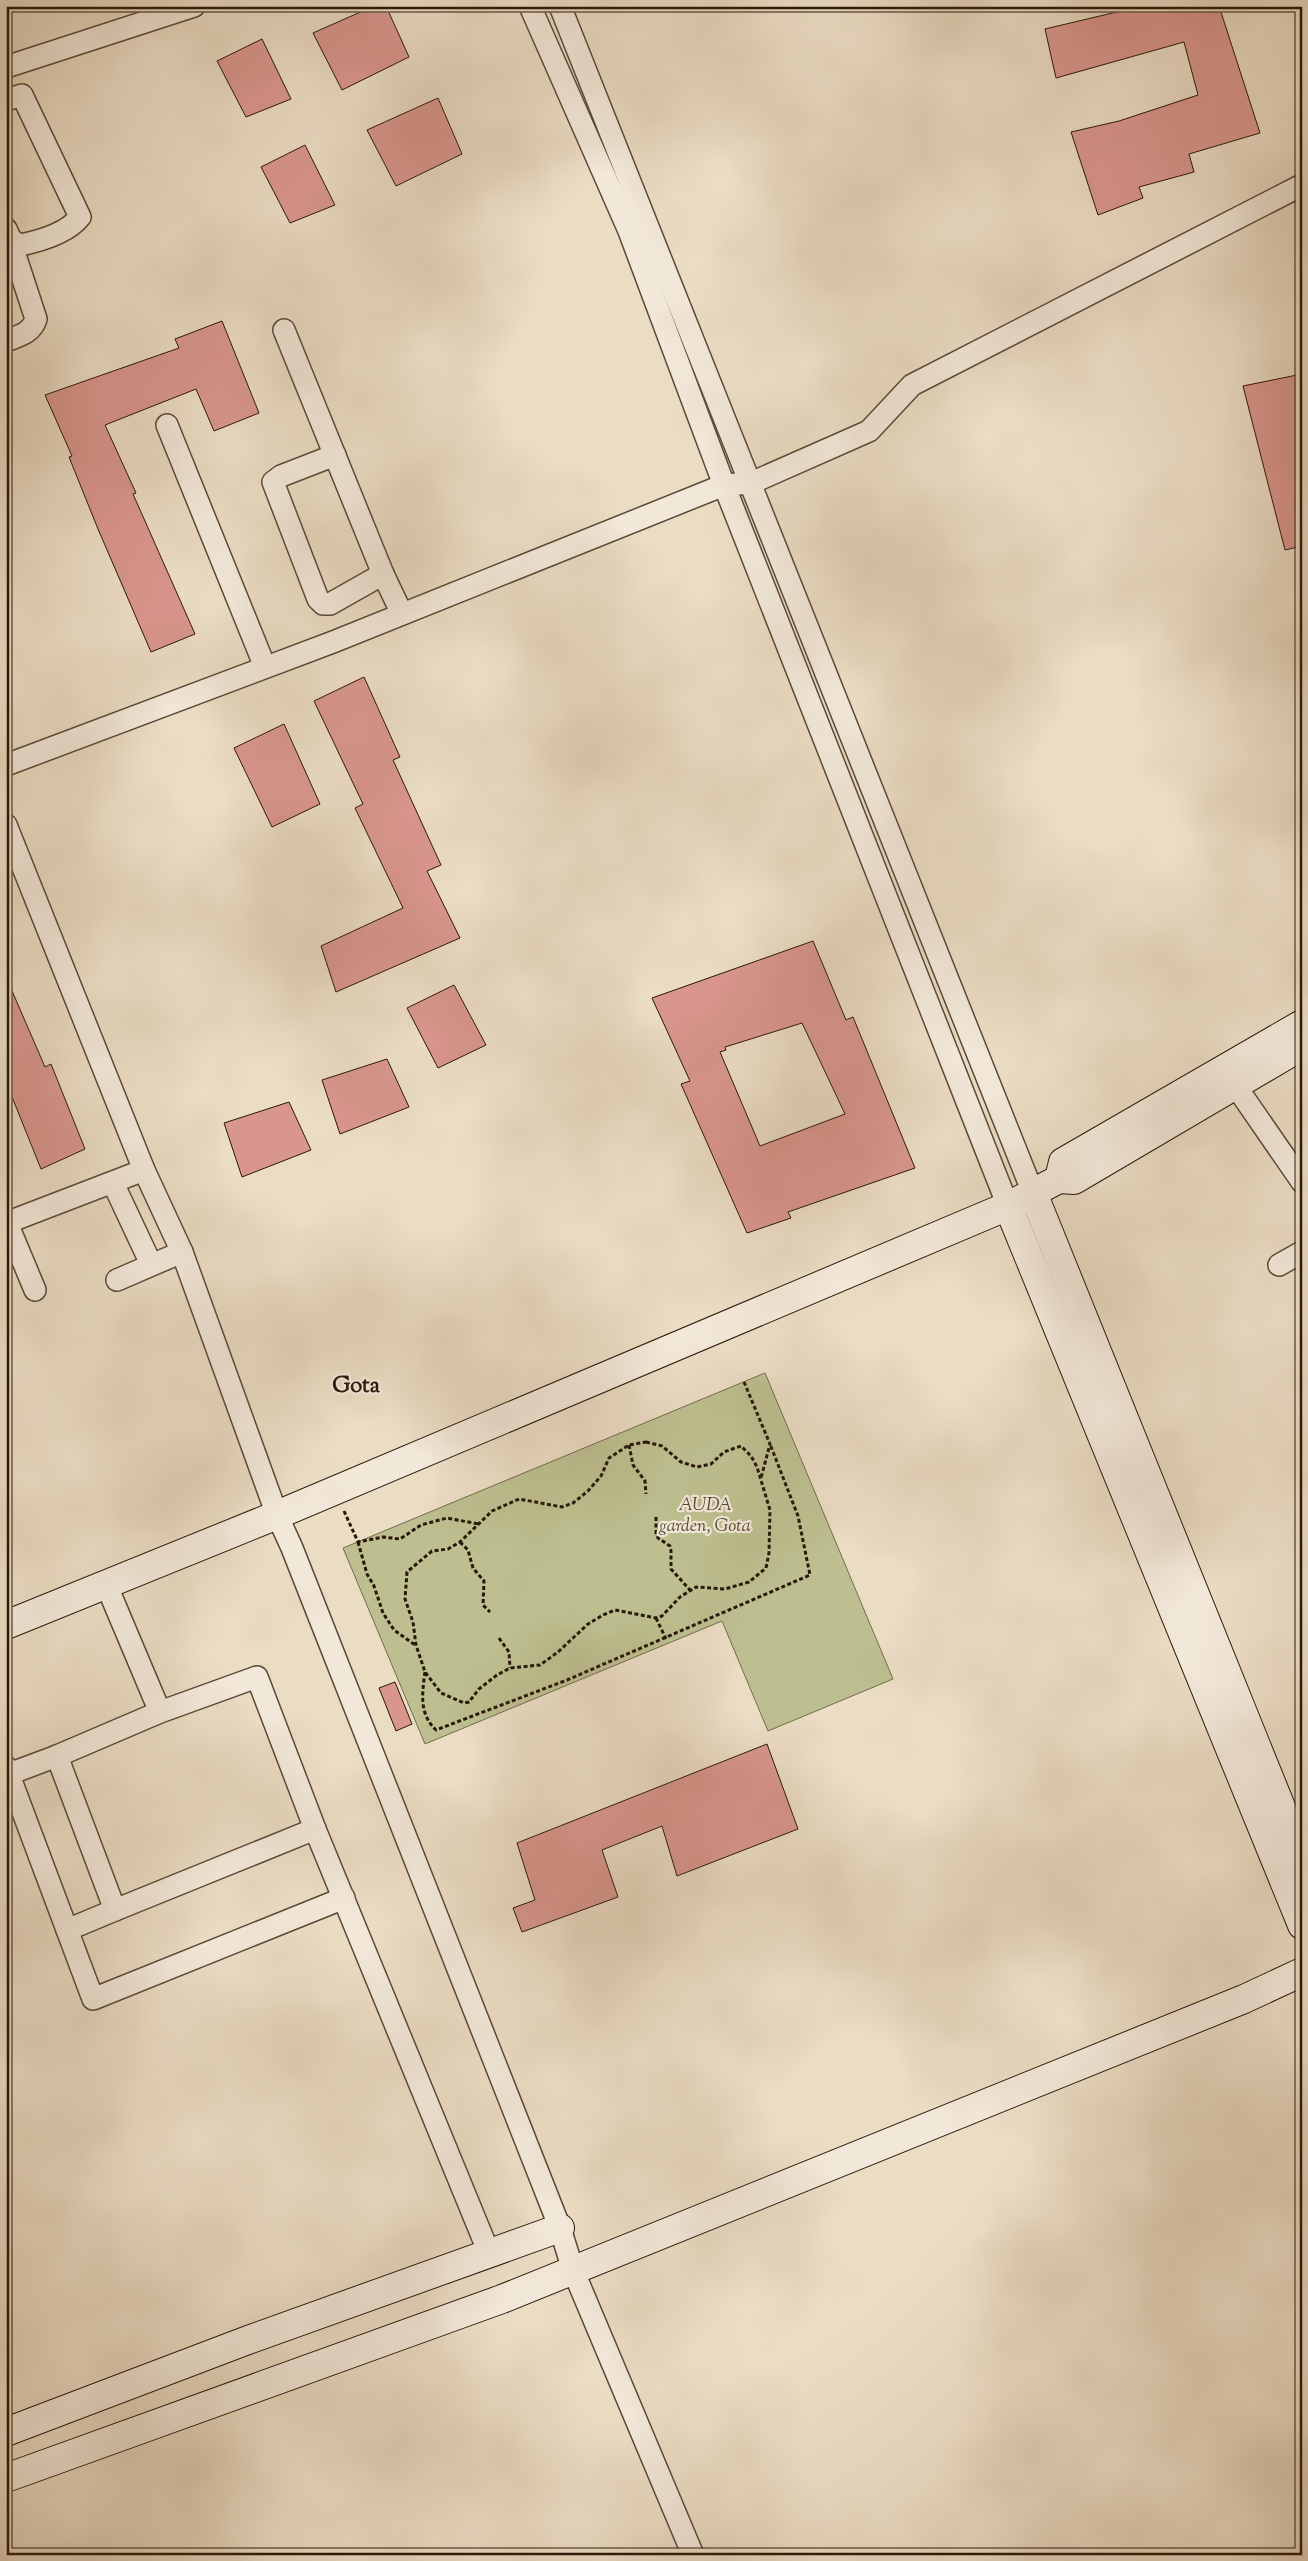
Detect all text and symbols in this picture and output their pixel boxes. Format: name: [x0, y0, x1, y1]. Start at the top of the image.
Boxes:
district label: Gota: [332, 1371, 381, 1403]
park label: AUDA garden, Gota: [658, 1493, 751, 1540]

